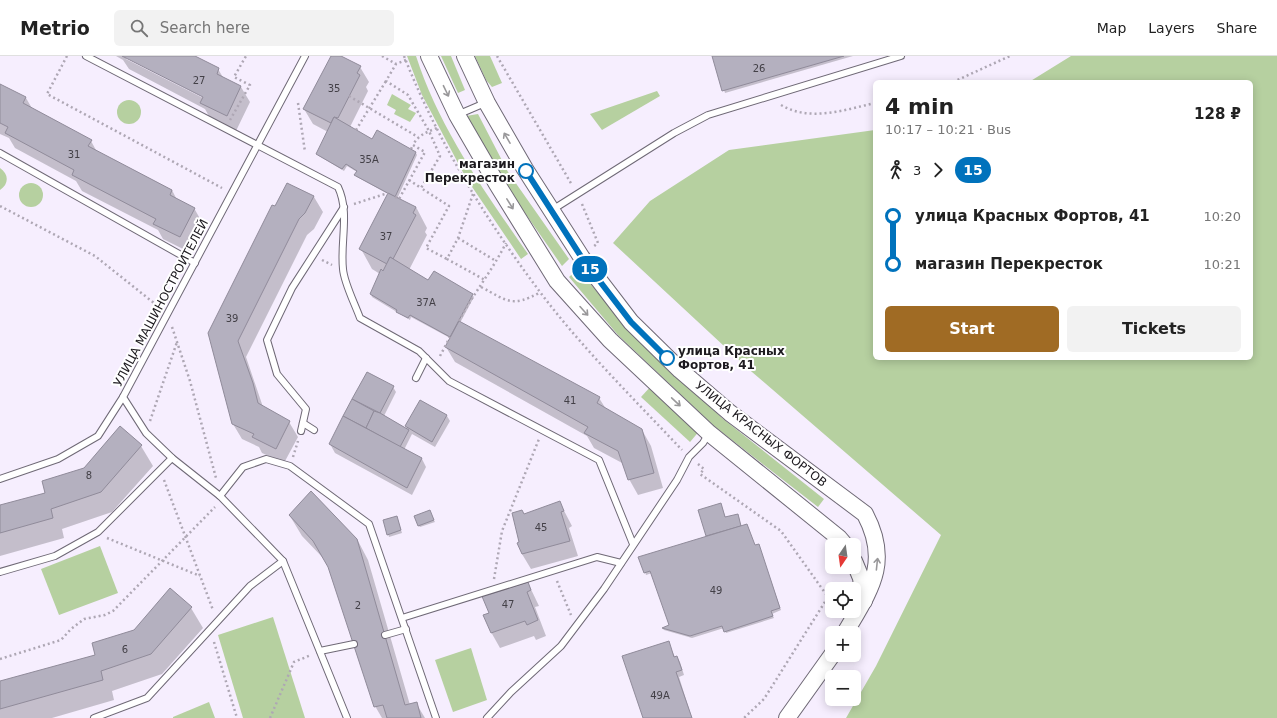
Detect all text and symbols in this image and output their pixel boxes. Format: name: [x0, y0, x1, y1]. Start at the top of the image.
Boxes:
search box: [114, 10, 394, 46]
text: Metrio: [20, 17, 90, 39]
icon: search: [128, 17, 150, 39]
text: Search here: [160, 19, 250, 37]
text: Map: [1097, 20, 1126, 36]
text: Layers: [1148, 20, 1195, 36]
text: Share: [1217, 20, 1257, 36]
house number: 26: [753, 63, 765, 74]
house number: 27: [193, 75, 205, 86]
house number: 35: [328, 83, 340, 94]
one-way arrow: [443, 85, 450, 97]
text: 4 min: [885, 94, 954, 119]
text: 128 ₽: [1194, 105, 1241, 123]
text: 10:17 – 10:21 · Bus: [885, 122, 1011, 137]
one-way arrow: [503, 132, 511, 144]
house number: 31: [68, 149, 80, 160]
house number: 35А: [359, 154, 379, 165]
place label: магазин Перекресток: [425, 157, 515, 185]
icon: walk: [885, 159, 907, 181]
icon: forward: [927, 159, 949, 181]
text: 15: [963, 162, 983, 178]
marker: магазин Перекресток: [518, 163, 534, 179]
text: 3: [913, 163, 921, 178]
one-way arrow: [505, 199, 514, 210]
text: улица Красных Фортов, 41: [915, 207, 1150, 225]
text: 10:20: [1204, 209, 1241, 224]
street label: УЛИЦА МАШИНОСТРОИТЕЛЕЙ: [110, 217, 211, 389]
house number: 37: [380, 231, 392, 242]
text: магазин Перекресток: [915, 255, 1103, 273]
line badge: 15: [572, 256, 608, 282]
text: 10:21: [1204, 257, 1241, 272]
text: 15: [580, 261, 600, 277]
house number: 37А: [416, 297, 436, 308]
one-way arrow: [579, 305, 588, 315]
button: Start: [885, 306, 1059, 352]
button: Tickets: [1067, 306, 1241, 352]
house number: 39: [226, 313, 238, 324]
place label: улица Красных Фортов, 41: [678, 344, 785, 372]
marker: улица Красных Фортов, 41: [659, 350, 675, 366]
street label: УЛИЦА КРАСНЫХ ФОРТОВ: [693, 378, 829, 490]
house number: 41: [564, 395, 576, 406]
one-way arrow: [671, 398, 681, 407]
house number: 8: [86, 470, 92, 481]
house number: 45: [535, 522, 547, 533]
north arrow: [825, 538, 861, 574]
map controls: [825, 538, 861, 706]
one-way arrow: [873, 558, 881, 571]
button: locate: [825, 582, 861, 618]
house number: 49: [710, 585, 722, 596]
house number: 47: [502, 599, 514, 610]
house number: 2: [355, 600, 361, 611]
button: +: [825, 626, 861, 662]
house number: 6: [122, 644, 128, 655]
button: −: [825, 670, 861, 706]
house number: 49А: [650, 690, 670, 701]

